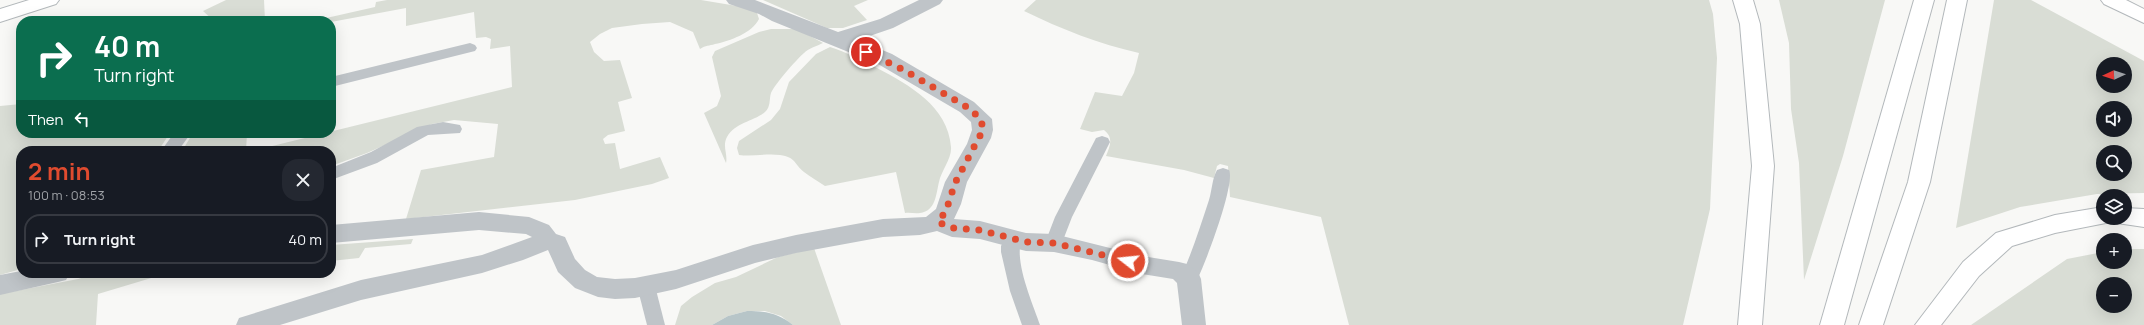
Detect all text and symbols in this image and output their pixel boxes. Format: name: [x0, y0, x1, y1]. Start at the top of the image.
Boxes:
text: 40 m: [94, 27, 160, 65]
icon: right: [28, 32, 80, 84]
pin: [849, 35, 883, 69]
icon: arrive: [855, 41, 877, 63]
north arrow: [2096, 57, 2132, 93]
map controls: [2096, 57, 2132, 313]
text: Turn right: [94, 63, 175, 87]
button: sound: [2096, 101, 2132, 137]
icon: left: [71, 108, 93, 130]
text: Then: [28, 109, 63, 130]
button: search: [2096, 145, 2132, 181]
text: 2 min: [28, 154, 90, 187]
button: close: [282, 159, 324, 201]
text: 100 m · 08:53: [28, 186, 105, 204]
button: layers: [2096, 189, 2132, 225]
icon: right: [30, 228, 52, 250]
text: Turn right: [64, 229, 135, 250]
text: 40 m: [288, 229, 322, 250]
button: +: [2096, 233, 2132, 269]
position arrow: [1107, 240, 1149, 282]
button: −: [2096, 277, 2132, 313]

